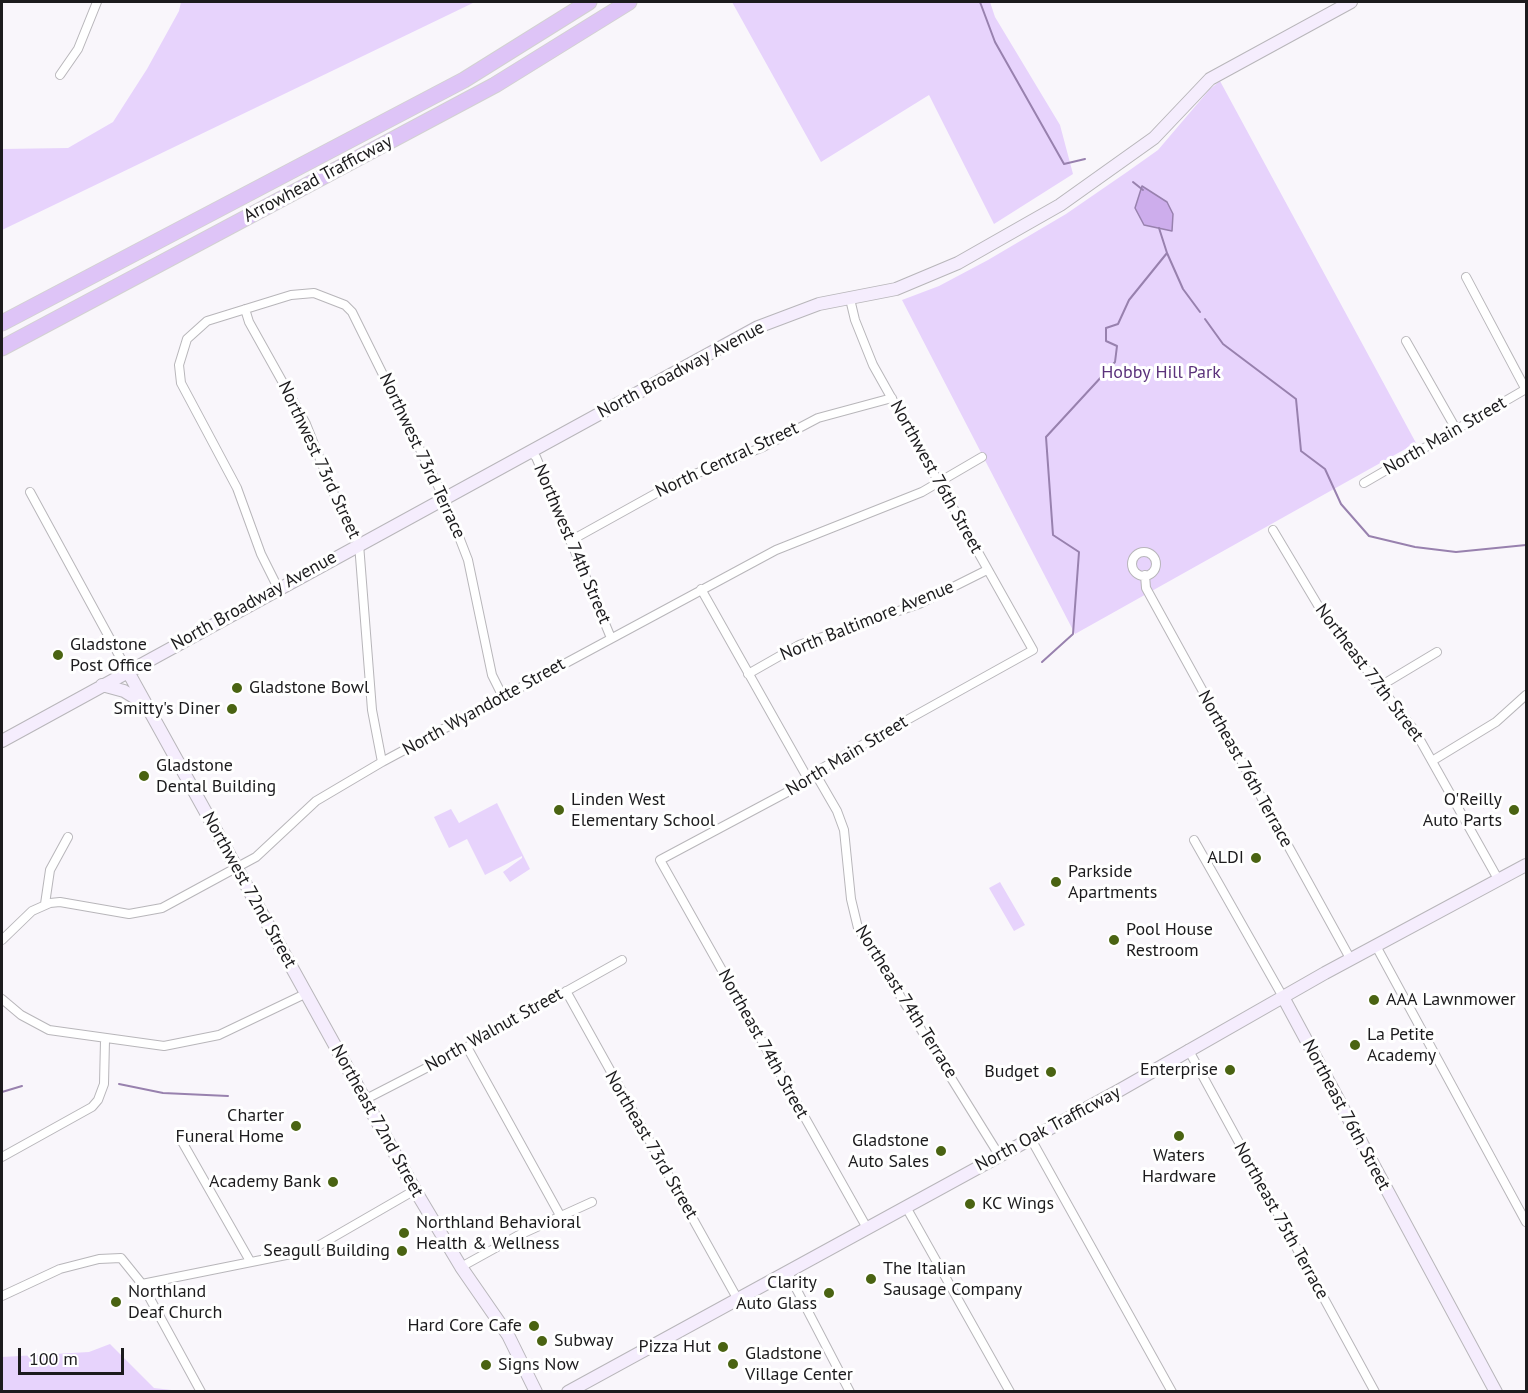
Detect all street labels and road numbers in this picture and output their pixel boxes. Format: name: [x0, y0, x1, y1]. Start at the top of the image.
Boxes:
street label: Arrowhead Trafficway: [240, 131, 396, 227]
street label: North Broadway Avenue: [594, 317, 768, 423]
street label: Northwest 73rd Terrace: [374, 370, 470, 542]
street label: Northwest 73rd Street: [273, 378, 365, 542]
street label: North Main Street: [1380, 392, 1510, 480]
street label: Northwest 76th Street: [885, 397, 987, 557]
street label: North Central Street: [652, 417, 802, 503]
street label: Northwest 74th Street: [529, 461, 615, 627]
street label: North Broadway Avenue: [168, 547, 340, 655]
street label: North Baltimore Avenue: [777, 576, 957, 666]
street label: Northeast 77th Street: [1310, 600, 1428, 746]
street label: North Wyandotte Street: [399, 653, 569, 761]
street label: Northeast 76th Terrace: [1193, 687, 1297, 851]
street label: North Main Street: [782, 711, 912, 801]
street label: Northwest 72nd Street: [197, 808, 301, 972]
street label: Northeast 74th Terrace: [850, 922, 962, 1082]
street label: Northeast 74th Street: [713, 966, 813, 1122]
street label: North Walnut Street: [421, 983, 567, 1077]
street label: Northeast 76th Street: [1297, 1036, 1395, 1194]
street label: Northeast 72nd Street: [326, 1041, 428, 1201]
street label: Northeast 73rd Street: [600, 1067, 702, 1223]
street label: North Oak Trafficway: [972, 1082, 1124, 1176]
street label: Northeast 75th Terrace: [1229, 1139, 1333, 1303]

